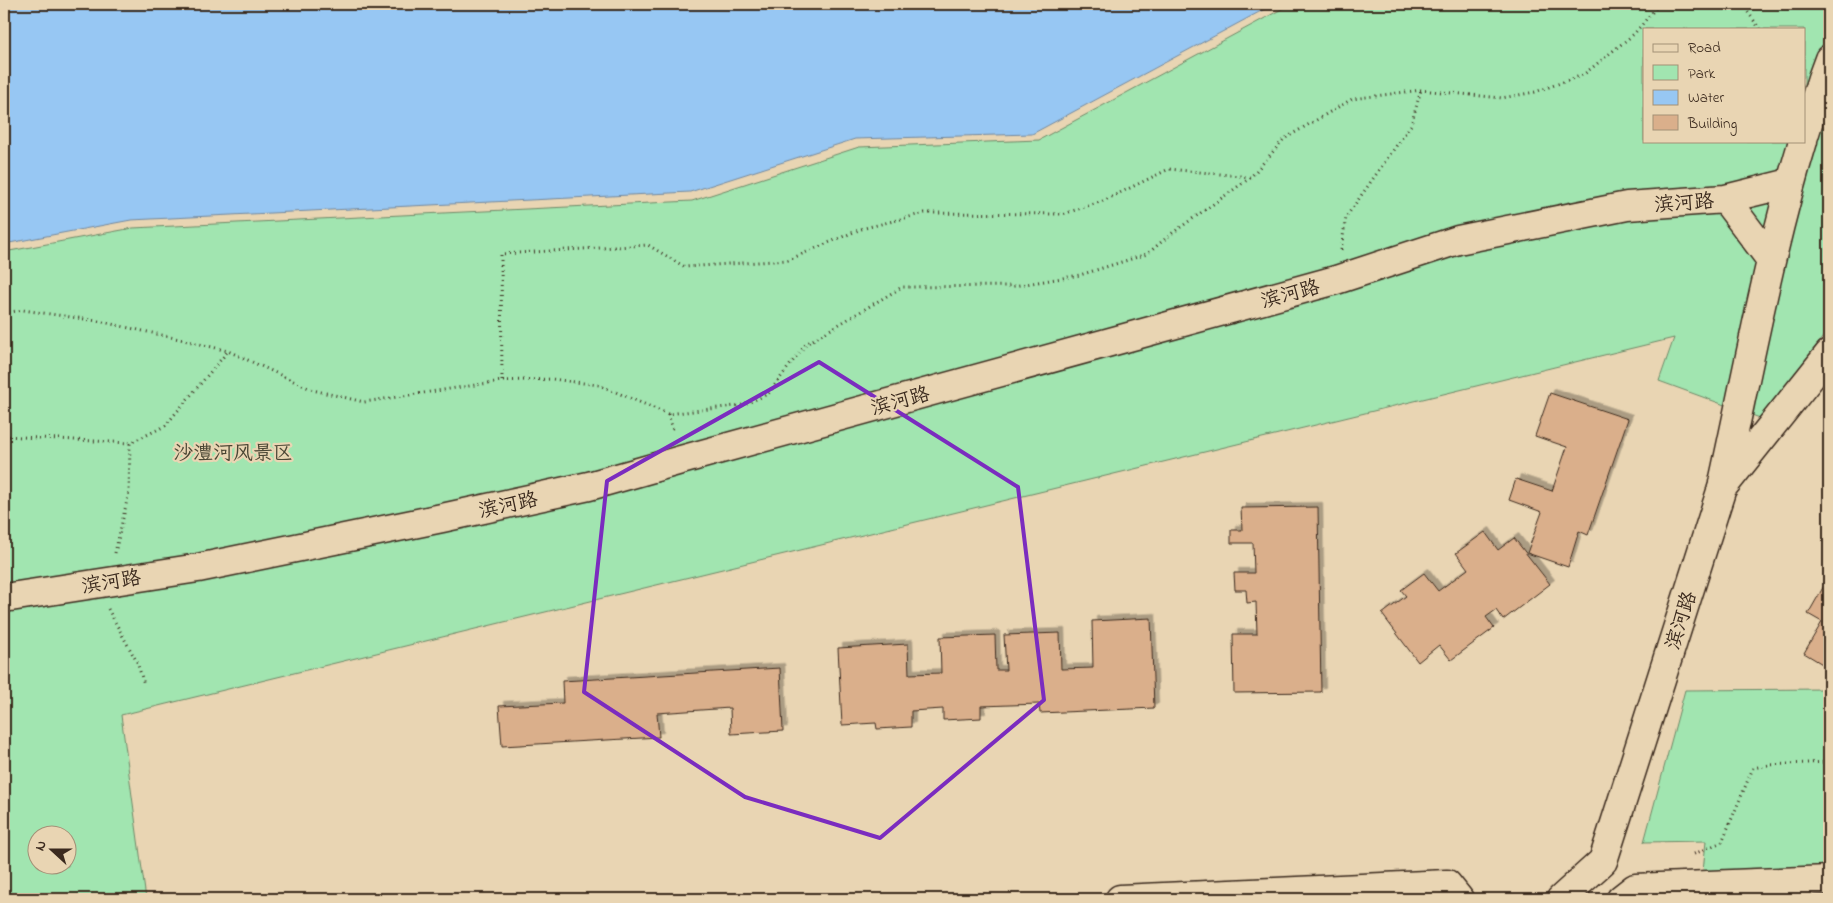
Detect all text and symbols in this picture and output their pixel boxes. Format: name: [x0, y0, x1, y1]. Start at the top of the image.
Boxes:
legend: [1643, 28, 1806, 142]
text: Road: [1688, 37, 1721, 59]
text: Park: [1688, 63, 1716, 85]
text: Water: [1688, 87, 1724, 109]
text: Building: [1687, 113, 1737, 136]
street label: 滨河路: [1653, 188, 1716, 221]
street label: 滨河路: [1258, 273, 1324, 317]
street label: 滨河路: [868, 380, 934, 424]
park label: 沙澧河风景区: [173, 440, 293, 469]
street label: 滨河路: [476, 486, 542, 527]
street label: 滨河路: [79, 564, 144, 602]
street label: 滨河路: [1659, 587, 1706, 654]
north arrow: [28, 826, 78, 876]
text: N: [30, 838, 53, 854]

